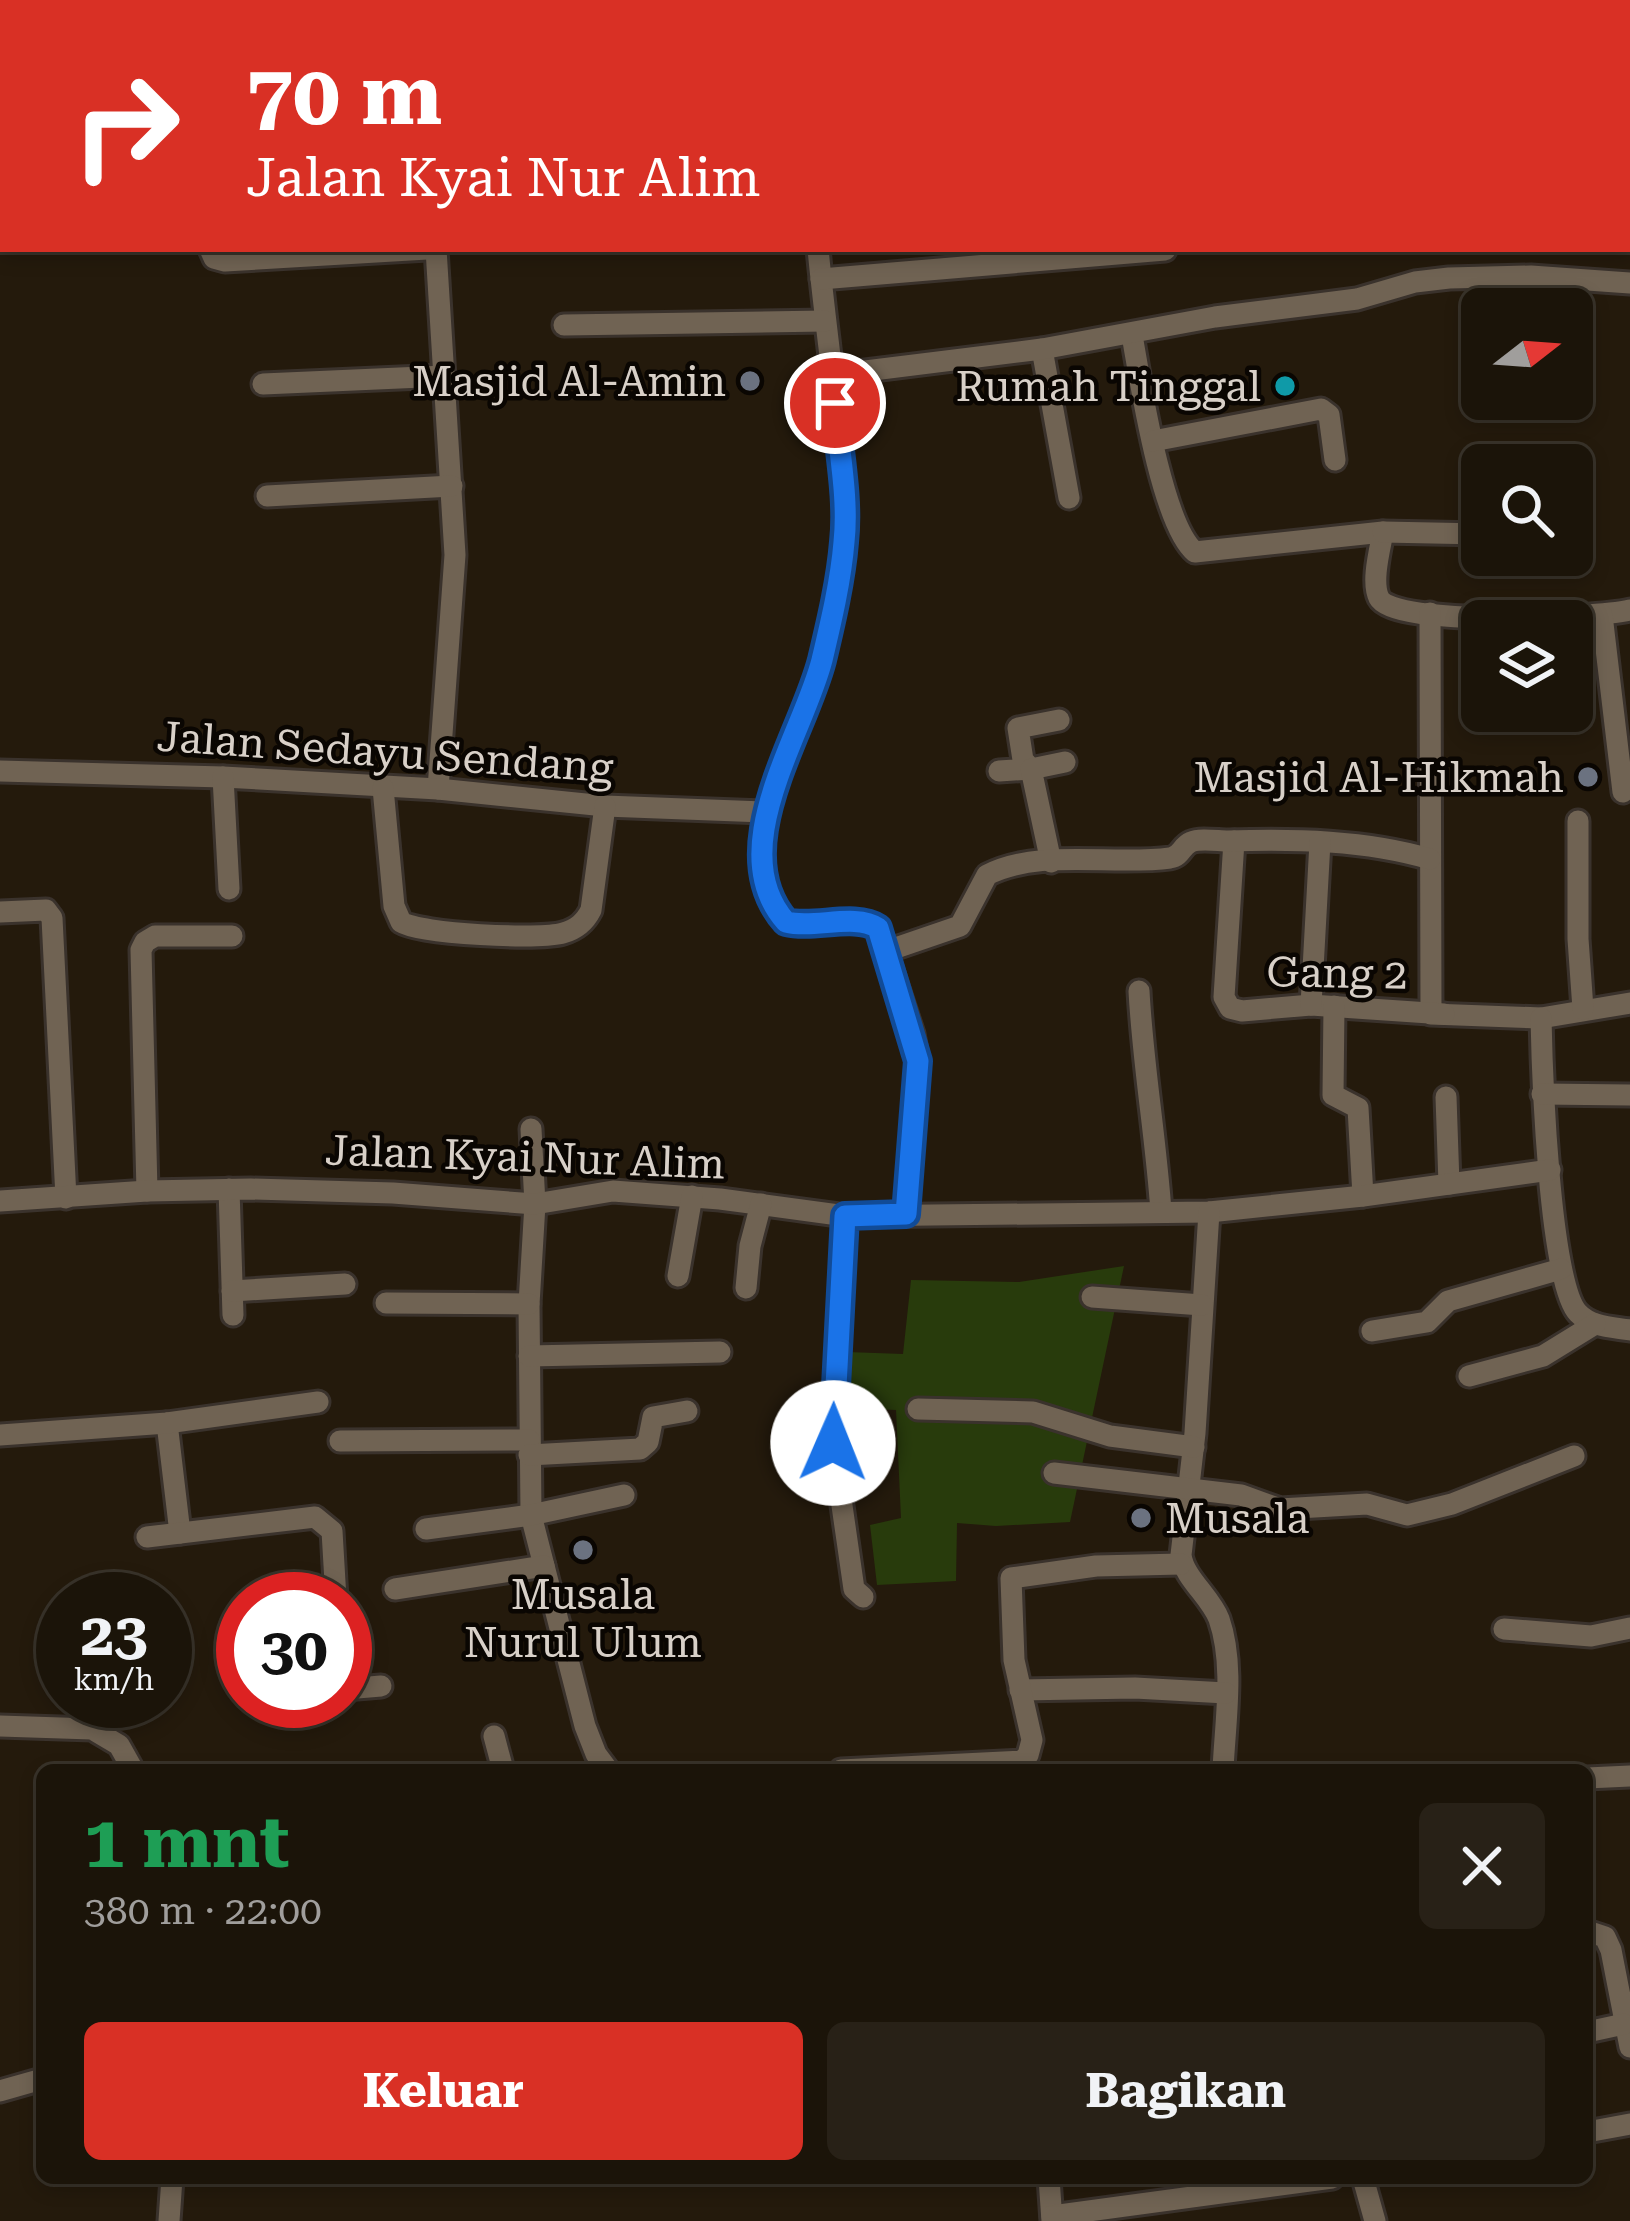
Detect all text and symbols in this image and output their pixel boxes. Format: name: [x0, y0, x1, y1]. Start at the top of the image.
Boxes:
text: 70 m: [246, 46, 442, 144]
icon: right: [48, 48, 204, 204]
text: Jalan Kyai Nur Alim: [246, 146, 760, 209]
north arrow: [1461, 288, 1593, 420]
map controls: [1461, 288, 1593, 732]
pin: [784, 352, 886, 454]
place label: Masjid Al-Amin: [412, 357, 726, 406]
place label: Rumah Tinggal: [956, 362, 1261, 411]
marker: Masjid Al-Amin: [737, 368, 763, 394]
icon: arrive: [802, 370, 868, 436]
marker: Rumah Tinggal: [1272, 373, 1298, 399]
button: search: [1461, 444, 1593, 576]
button: layers: [1461, 600, 1593, 732]
street label: Jalan Sedayu Sendang: [155, 712, 615, 792]
place label: Masjid Al-Hikmah: [1194, 753, 1564, 802]
marker: Masjid Al-Hikmah: [1575, 764, 1601, 790]
street label: Gang 2: [1266, 947, 1408, 999]
street label: Jalan Kyai Nur Alim: [324, 1126, 726, 1188]
position arrow: [770, 1380, 896, 1506]
place label: Musala: [1165, 1494, 1310, 1543]
marker: Musala: [1128, 1505, 1154, 1531]
marker: Musala Nurul Ulum: [570, 1537, 596, 1563]
place label: Musala Nurul Ulum: [464, 1570, 702, 1667]
speed limit sign: 30: [216, 1572, 372, 1728]
text: 23: [80, 1599, 148, 1670]
text: km/h: [74, 1662, 154, 1697]
text: 1 mnt: [84, 1800, 290, 1885]
button: close: [1419, 1803, 1545, 1929]
text: 380 m · 22:00: [84, 1888, 322, 1934]
button: Keluar: [84, 2022, 803, 2160]
button: Bagikan: [827, 2022, 1545, 2160]

